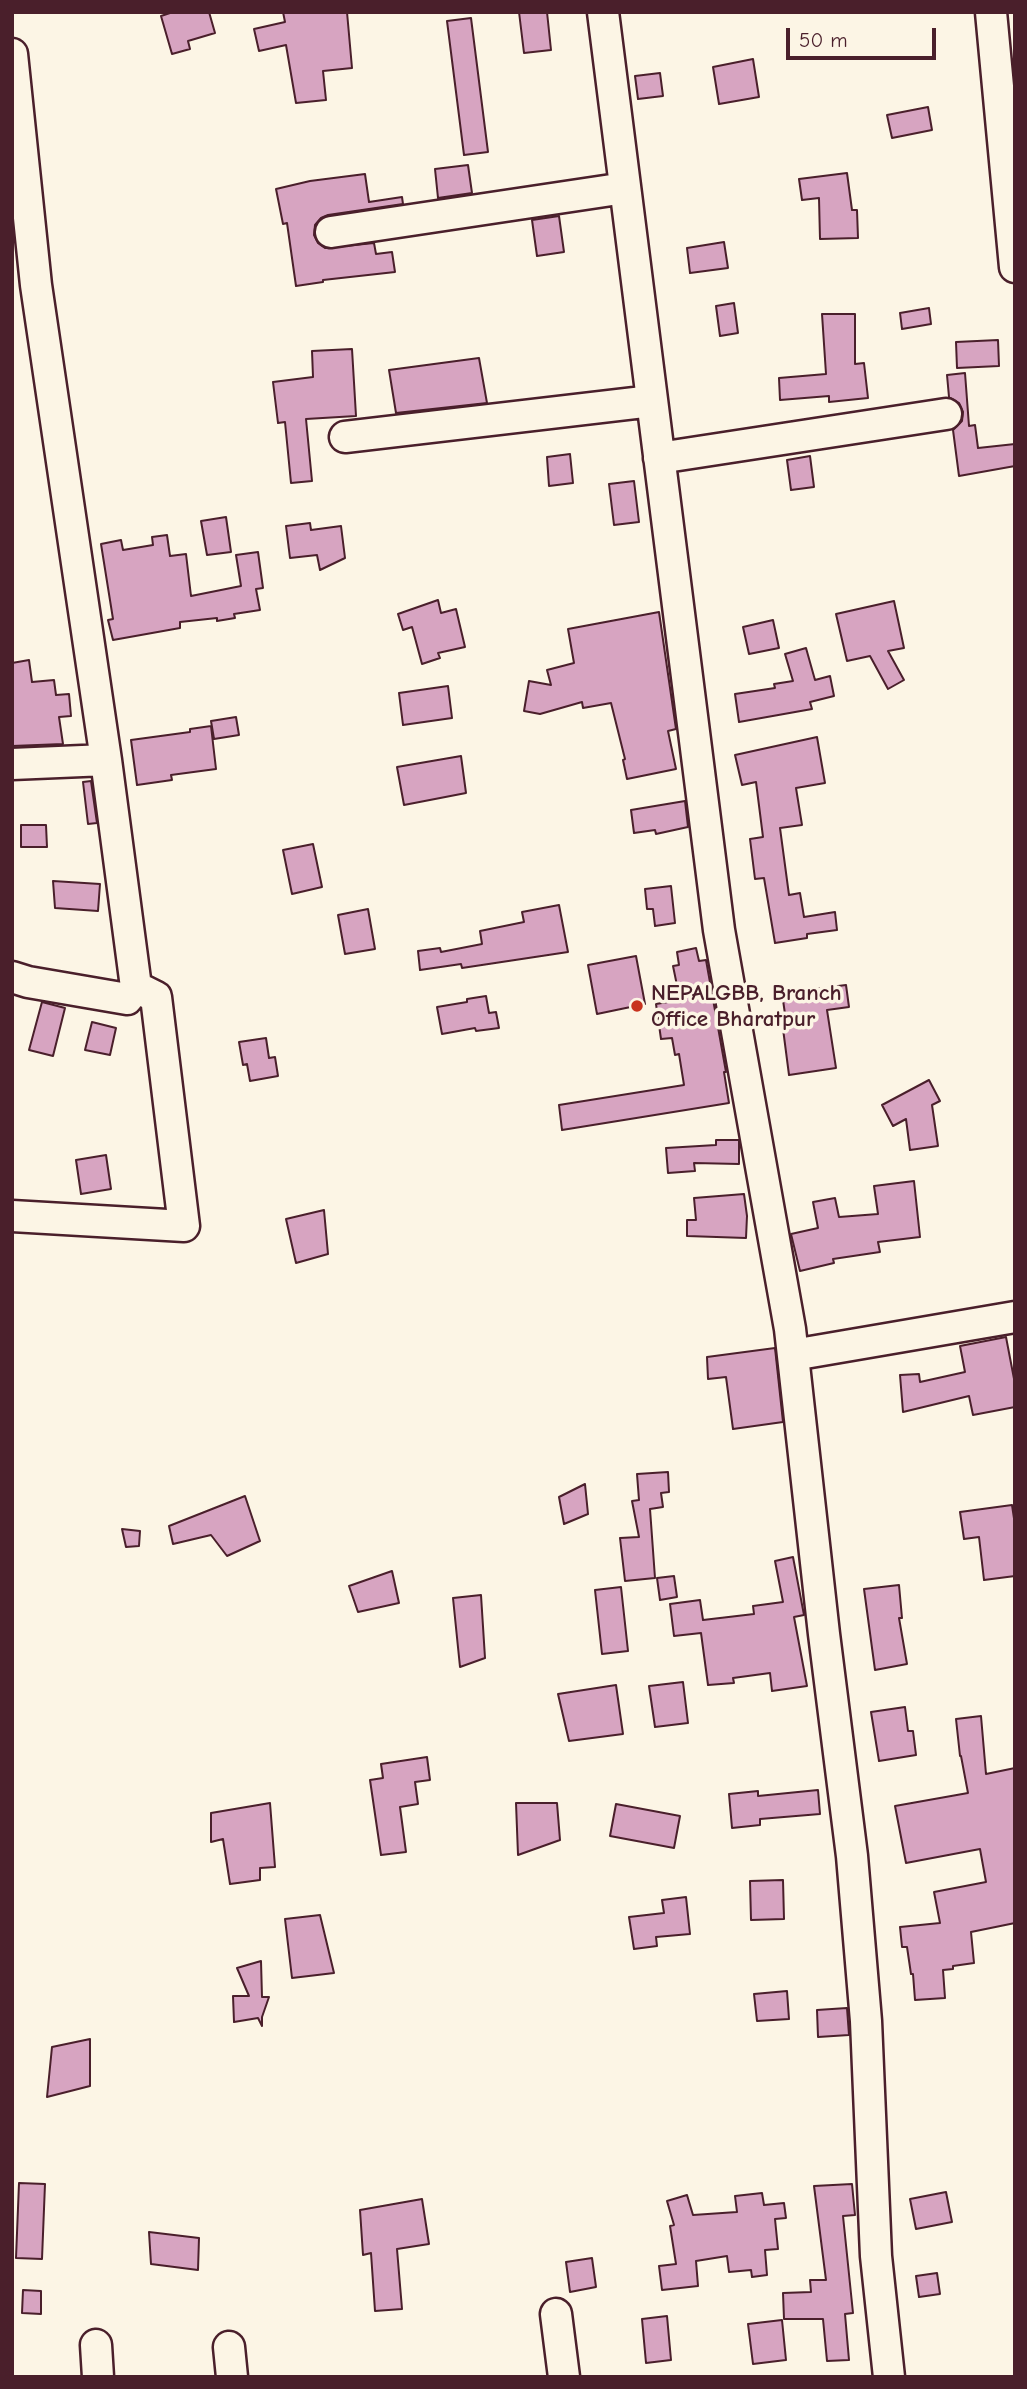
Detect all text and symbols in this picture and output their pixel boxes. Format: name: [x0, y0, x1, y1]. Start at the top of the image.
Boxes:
scale bar: [789, 14, 940, 58]
text: 50 m: [799, 28, 848, 52]
place label: NEPALGBB, Branch Office Bharatpur: [651, 979, 842, 1033]
marker: NEPALGBB, Branch Office Bharatpur: [629, 998, 645, 1014]

